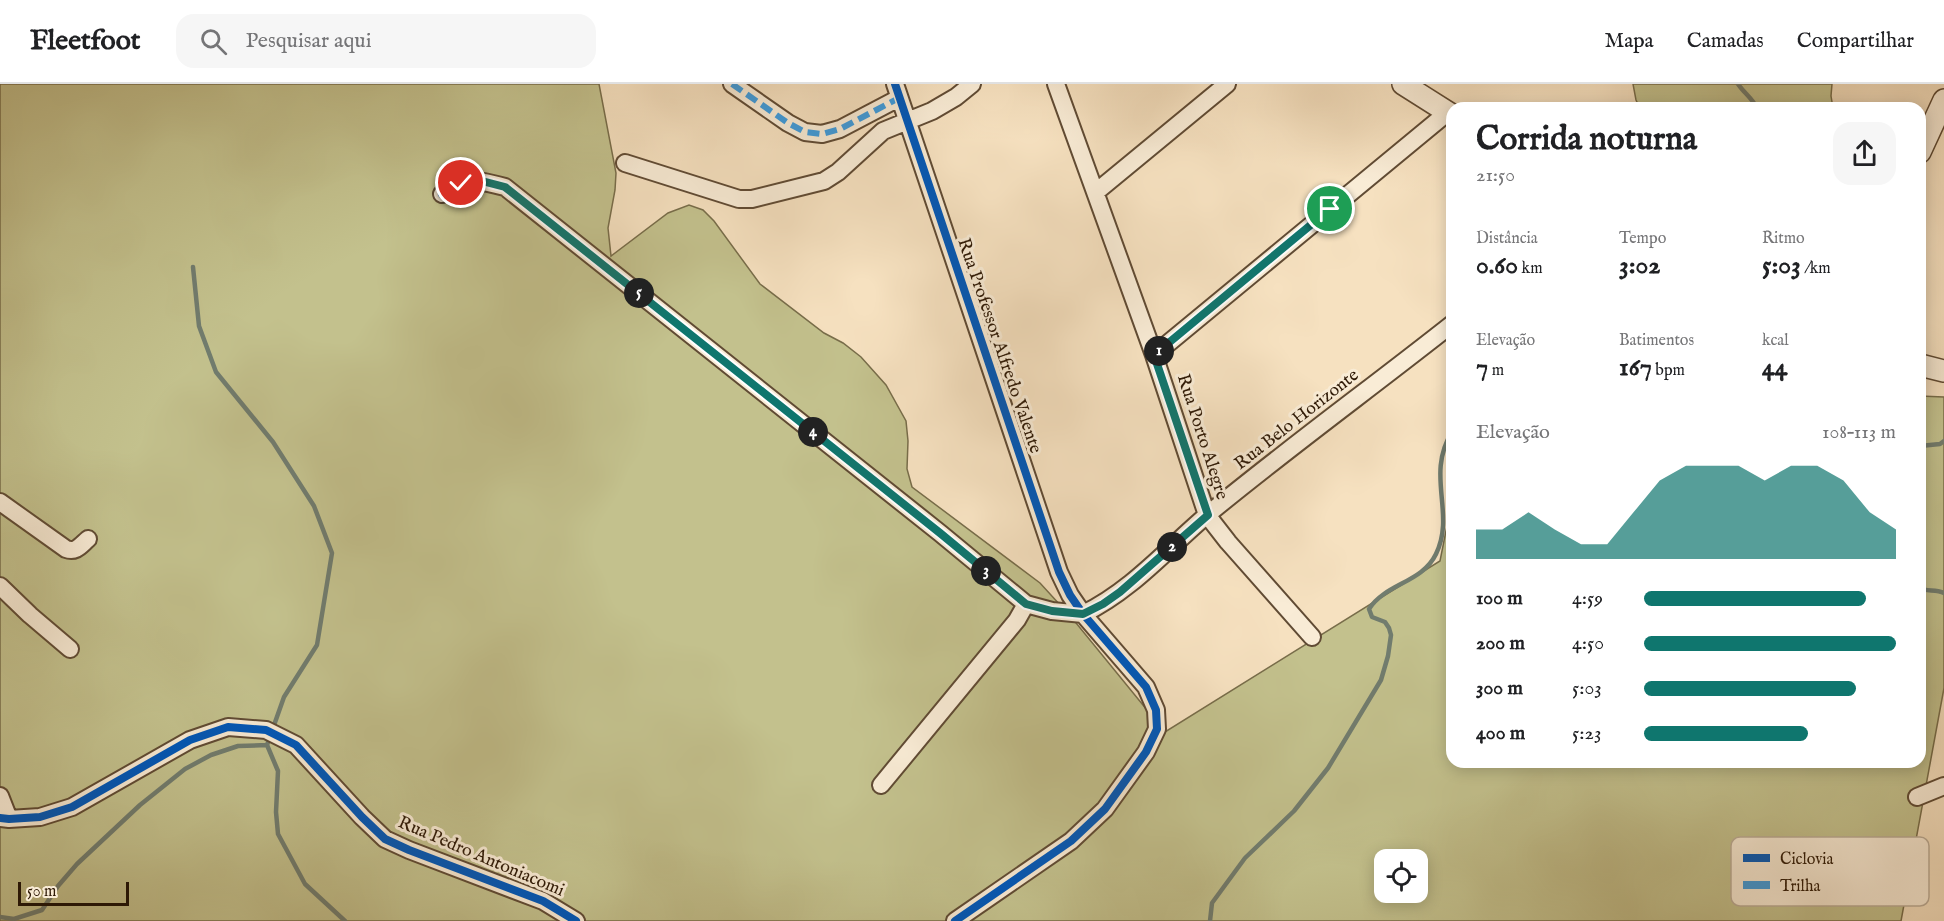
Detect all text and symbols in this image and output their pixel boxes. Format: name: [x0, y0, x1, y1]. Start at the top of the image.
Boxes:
search box: [176, 14, 596, 68]
text: Fleetfoot: [30, 24, 140, 59]
icon: search: [197, 25, 230, 58]
text: Pesquisar aqui: [245, 27, 372, 55]
text: Mapa: [1604, 28, 1654, 55]
text: Camadas: [1687, 28, 1764, 55]
text: Compartilhar: [1797, 28, 1914, 55]
text: Corrida noturna: [1476, 119, 1697, 161]
button: share: [1833, 122, 1896, 185]
pin: [435, 157, 486, 208]
text: 21:50: [1476, 163, 1515, 188]
icon: check: [444, 166, 477, 199]
pin: [1304, 183, 1355, 234]
icon: arrive: [1313, 192, 1346, 225]
text: Distância: [1476, 229, 1538, 249]
text: Tempo: [1619, 229, 1666, 249]
text: Ritmo: [1762, 229, 1805, 249]
street label: Rua Professor Alfredo Valente: [951, 235, 1047, 457]
text: 0.60: [1476, 249, 1518, 282]
text: 3:02: [1619, 249, 1661, 282]
text: 5:03: [1762, 249, 1801, 282]
text: km: [1518, 259, 1543, 279]
text: /km: [1801, 259, 1831, 279]
pin: 5: [624, 278, 654, 308]
text: 5: [636, 283, 642, 303]
text: Elevação: [1476, 331, 1535, 351]
text: Batimentos: [1619, 331, 1694, 351]
text: kcal: [1762, 331, 1789, 351]
pin: 1: [1144, 336, 1174, 366]
text: 1: [1156, 341, 1162, 361]
text: 7: [1476, 351, 1488, 384]
text: 167: [1619, 351, 1652, 384]
text: 44: [1762, 351, 1788, 384]
text: m: [1488, 361, 1504, 381]
text: bpm: [1652, 361, 1685, 381]
street label: Rua Belo Horizonte: [1230, 364, 1364, 476]
street label: Rua Porto Alegre: [1171, 371, 1233, 503]
pin: 4: [798, 417, 828, 447]
text: Elevação: [1476, 420, 1550, 445]
text: 108–113 m: [1822, 420, 1896, 445]
text: 4: [809, 422, 817, 442]
pin: 2: [1157, 532, 1187, 562]
text: 2: [1168, 537, 1176, 557]
pin: 3: [971, 556, 1001, 586]
text: 3: [983, 561, 989, 581]
text: 100 m: [1476, 586, 1523, 611]
text: 4:59: [1572, 586, 1603, 611]
text: 200 m: [1476, 631, 1525, 656]
text: 4:50: [1572, 631, 1604, 656]
text: 300 m: [1476, 676, 1523, 701]
text: 5:03: [1572, 676, 1602, 701]
text: 400 m: [1476, 721, 1525, 746]
text: 5:23: [1572, 721, 1601, 746]
street label: Rua Pedro Antoniacomi: [394, 811, 568, 903]
legend: [1731, 837, 1929, 906]
map controls: [1374, 849, 1428, 903]
button: locate: [1374, 849, 1428, 903]
text: Ciclovia: [1780, 850, 1834, 870]
text: Trilha: [1780, 877, 1820, 897]
scale bar: [18, 879, 129, 906]
text: 50 m: [27, 882, 56, 902]

